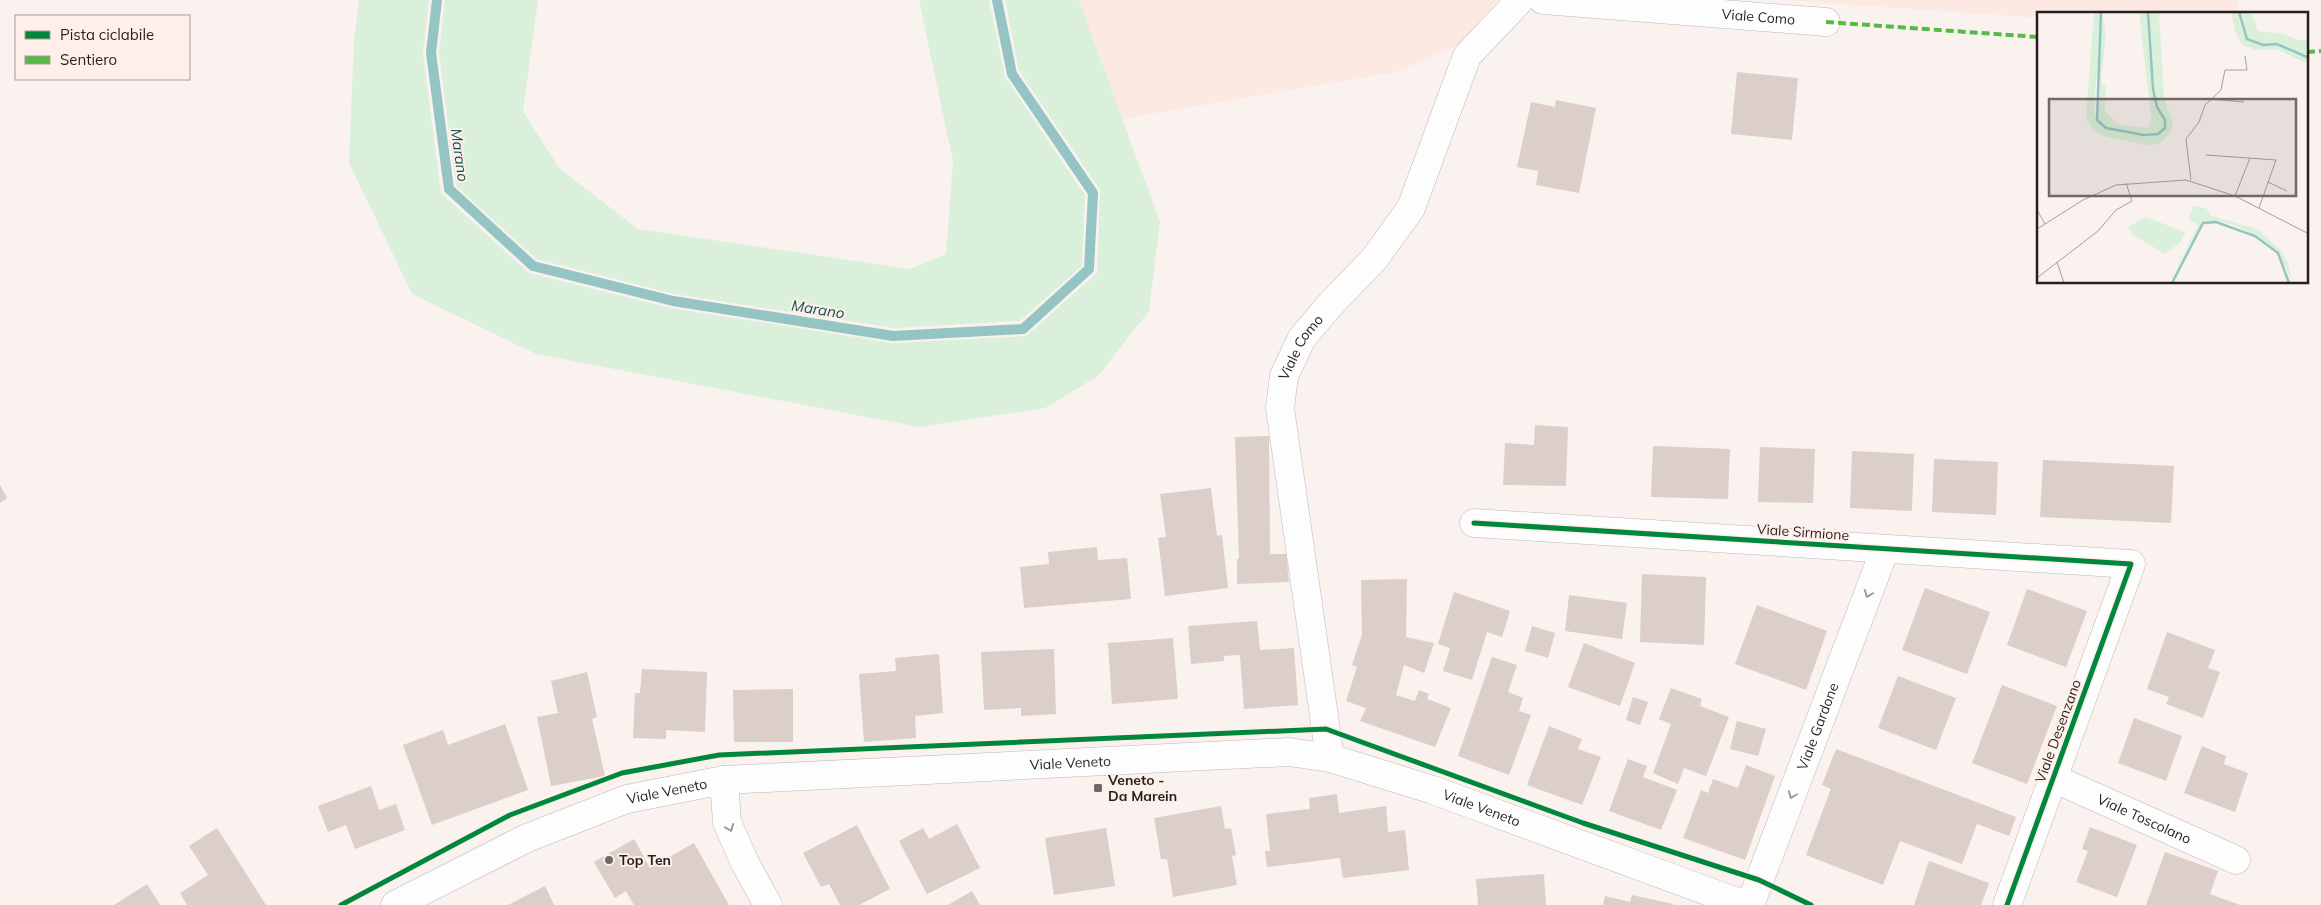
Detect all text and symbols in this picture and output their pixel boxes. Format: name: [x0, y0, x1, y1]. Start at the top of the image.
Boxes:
street label: Viale Como: [1721, 5, 1796, 29]
inset map: [2037, 12, 2308, 284]
legend: [15, 15, 190, 80]
text: Pista ciclabile: [60, 25, 154, 44]
text: Sentiero: [60, 50, 117, 69]
water label: Marano: [447, 127, 473, 183]
water label: Marano: [790, 295, 846, 323]
street label: Viale Como: [1274, 311, 1327, 383]
street label: Viale Sirmione: [1756, 520, 1850, 544]
one-way arrow: [1864, 589, 1874, 598]
street label: Viale Desenzano: [2031, 677, 2085, 785]
street label: Viale Gardone: [1793, 680, 1842, 773]
street label: Viale Veneto: [1029, 752, 1111, 774]
place label: Veneto - Da Marein: [1107, 771, 1177, 805]
street label: Viale Veneto: [625, 775, 709, 808]
marker: Veneto - Da Marein: [1092, 782, 1104, 794]
street label: Viale Veneto: [1440, 785, 1523, 830]
one-way arrow: [1788, 790, 1798, 799]
street label: Viale Toscolano: [2094, 790, 2194, 848]
one-way arrow: [724, 823, 734, 832]
place label: Top Ten: [619, 851, 671, 869]
marker: Top Ten: [603, 854, 615, 866]

